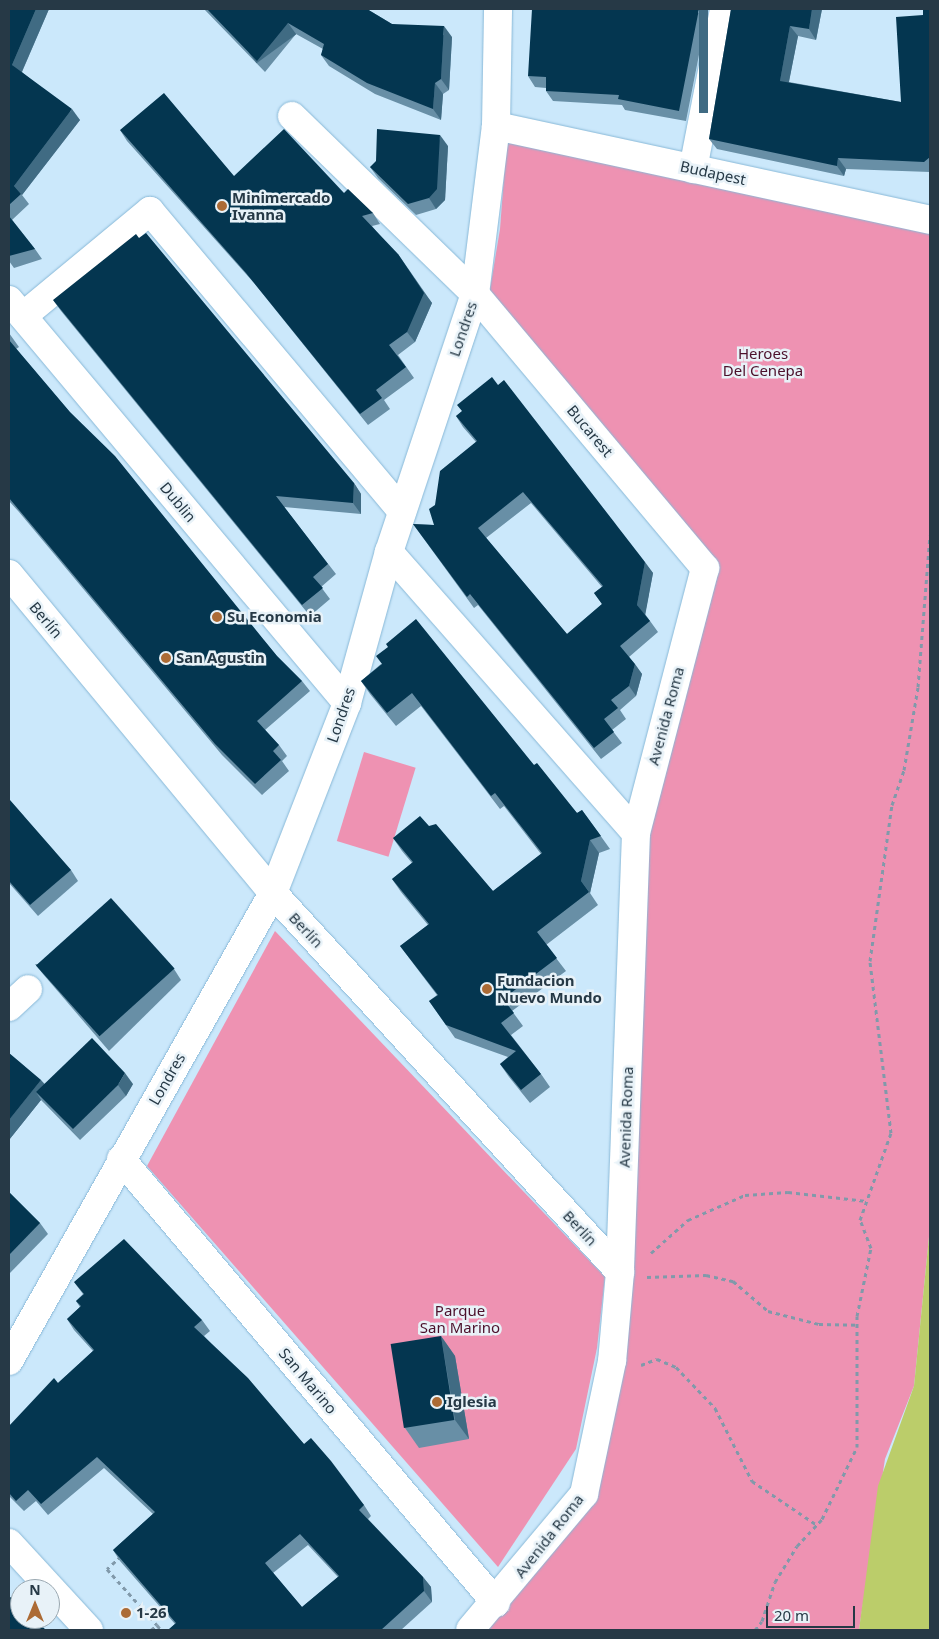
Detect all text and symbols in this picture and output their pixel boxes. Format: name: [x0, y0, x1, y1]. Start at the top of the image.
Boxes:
street label: Budapest: [678, 157, 748, 189]
place label: Minimercado Ivanna: [232, 188, 330, 223]
marker: Minimercado Ivanna: [216, 200, 228, 212]
street label: Londres: [445, 299, 481, 359]
park label: Heroes Del Cenepa: [723, 344, 803, 379]
street label: Bucarest: [563, 402, 617, 460]
street label: Dublin: [156, 478, 200, 526]
street label: Berlín: [26, 598, 66, 642]
place label: Su Economia: [227, 608, 322, 626]
marker: Su Economia: [211, 611, 223, 623]
place label: San Agustin: [176, 649, 265, 667]
marker: San Agustin: [160, 652, 172, 664]
street label: Avenida Roma: [644, 665, 688, 767]
street label: Londres: [323, 685, 359, 745]
street label: Berlín: [285, 909, 327, 951]
place label: Fundacion Nuevo Mundo: [497, 971, 602, 1006]
marker: Fundacion Nuevo Mundo: [481, 983, 493, 995]
street label: Londres: [145, 1050, 189, 1108]
street label: Avenida Roma: [615, 1066, 637, 1168]
street label: Berlín: [559, 1207, 601, 1249]
park label: Parque San Marino: [420, 1301, 500, 1336]
street label: San Marino: [275, 1344, 341, 1418]
place label: Iglesia: [447, 1393, 497, 1411]
marker: Iglesia: [431, 1396, 443, 1408]
street label: Avenida Roma: [511, 1491, 587, 1581]
north arrow: [10, 1579, 60, 1629]
text: N: [29, 1580, 41, 1599]
scale bar: [769, 1596, 858, 1628]
place label: 1-26: [136, 1604, 167, 1622]
text: 20 m: [774, 1605, 809, 1625]
marker: 1-26: [120, 1607, 132, 1619]

